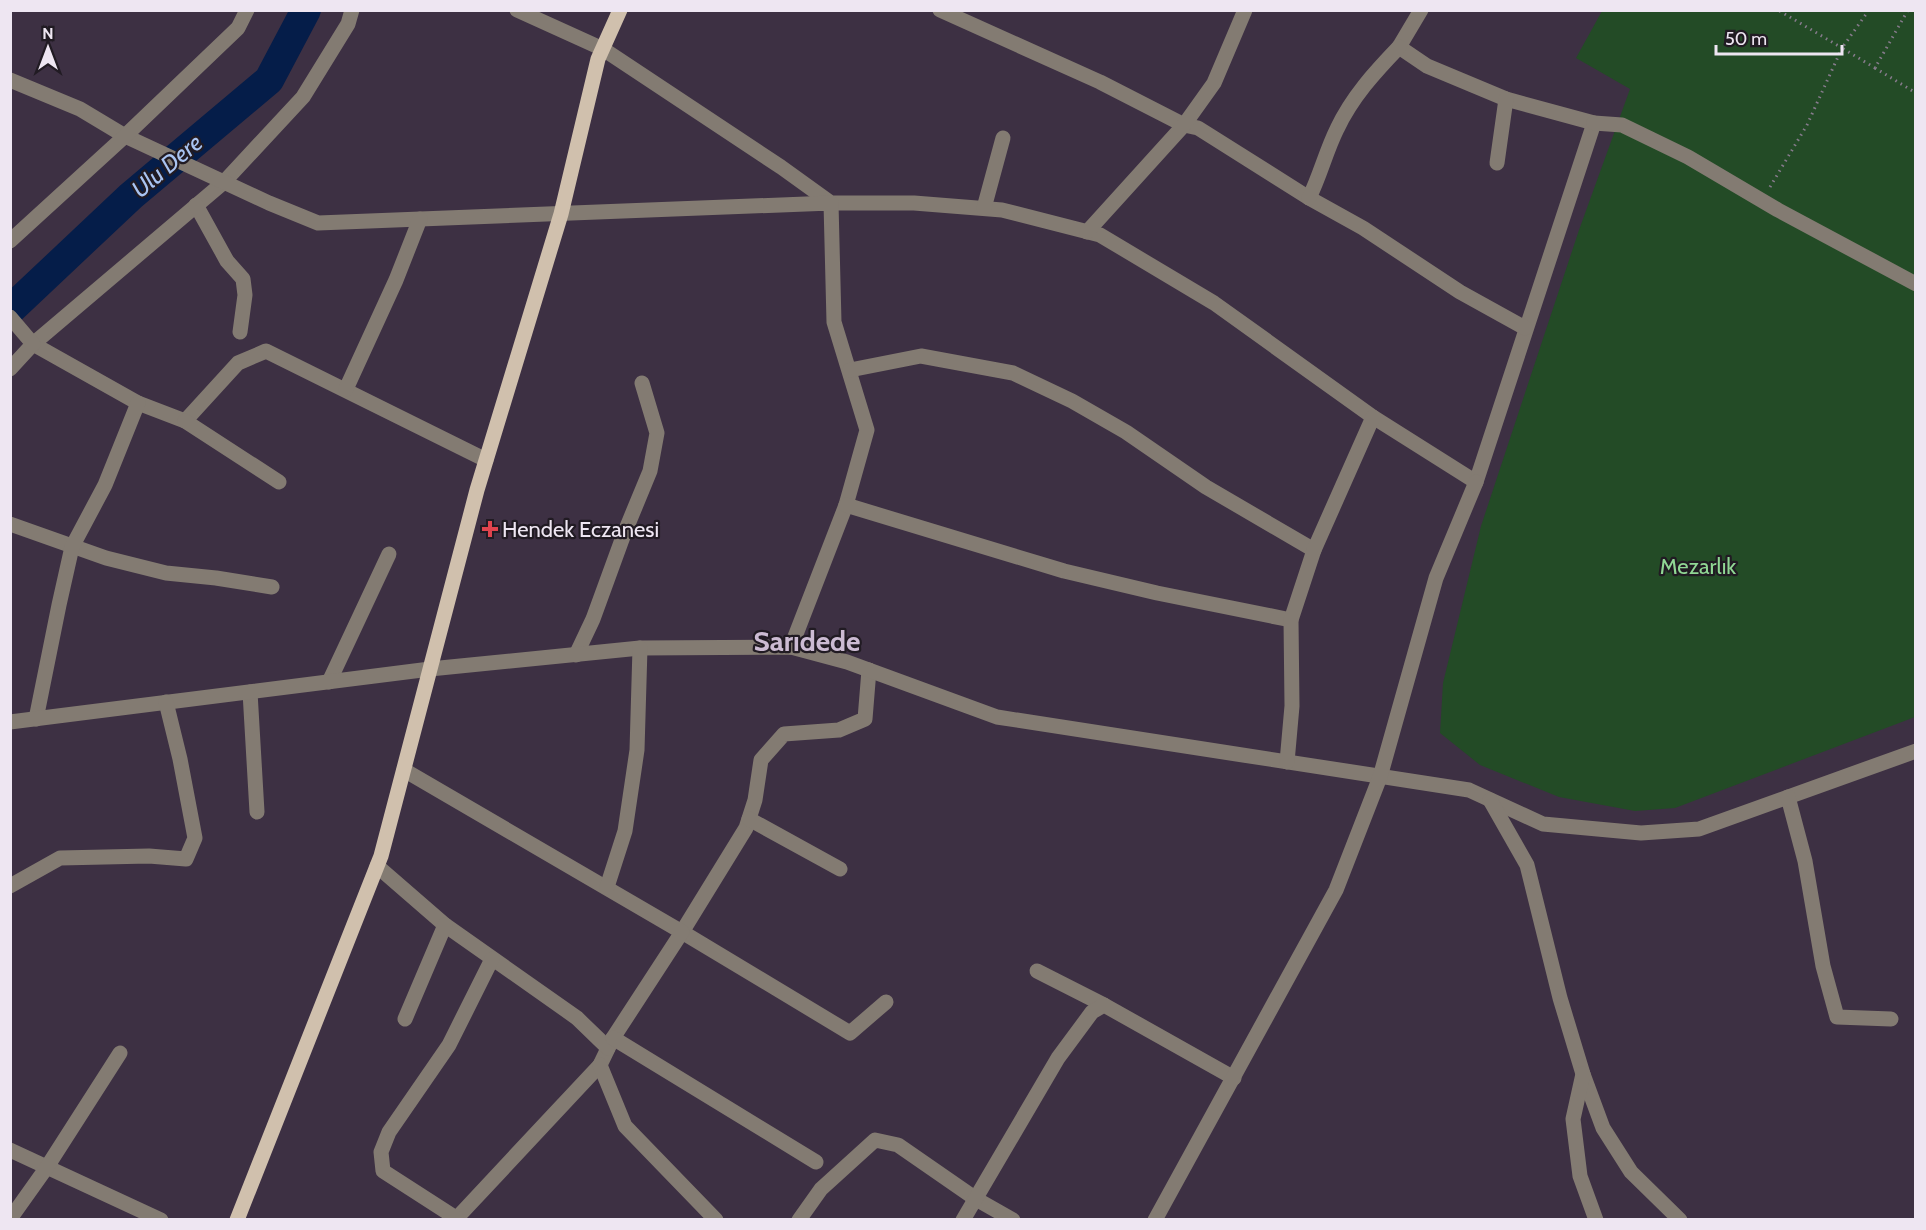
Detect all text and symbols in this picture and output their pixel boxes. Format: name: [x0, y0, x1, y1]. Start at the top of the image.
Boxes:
north arrow: [18, 18, 78, 78]
scale bar: [1716, 18, 1842, 56]
text: N: [42, 24, 54, 43]
text: 50 m: [1725, 28, 1767, 50]
water label: Ulu Dere: [125, 128, 208, 204]
place label: Hendek Eczanesi: [502, 516, 659, 543]
marker: Hendek Eczanesi: [483, 522, 497, 536]
park label: Mezarlık: [1660, 553, 1736, 580]
district label: Sarıdede: [754, 624, 860, 658]

